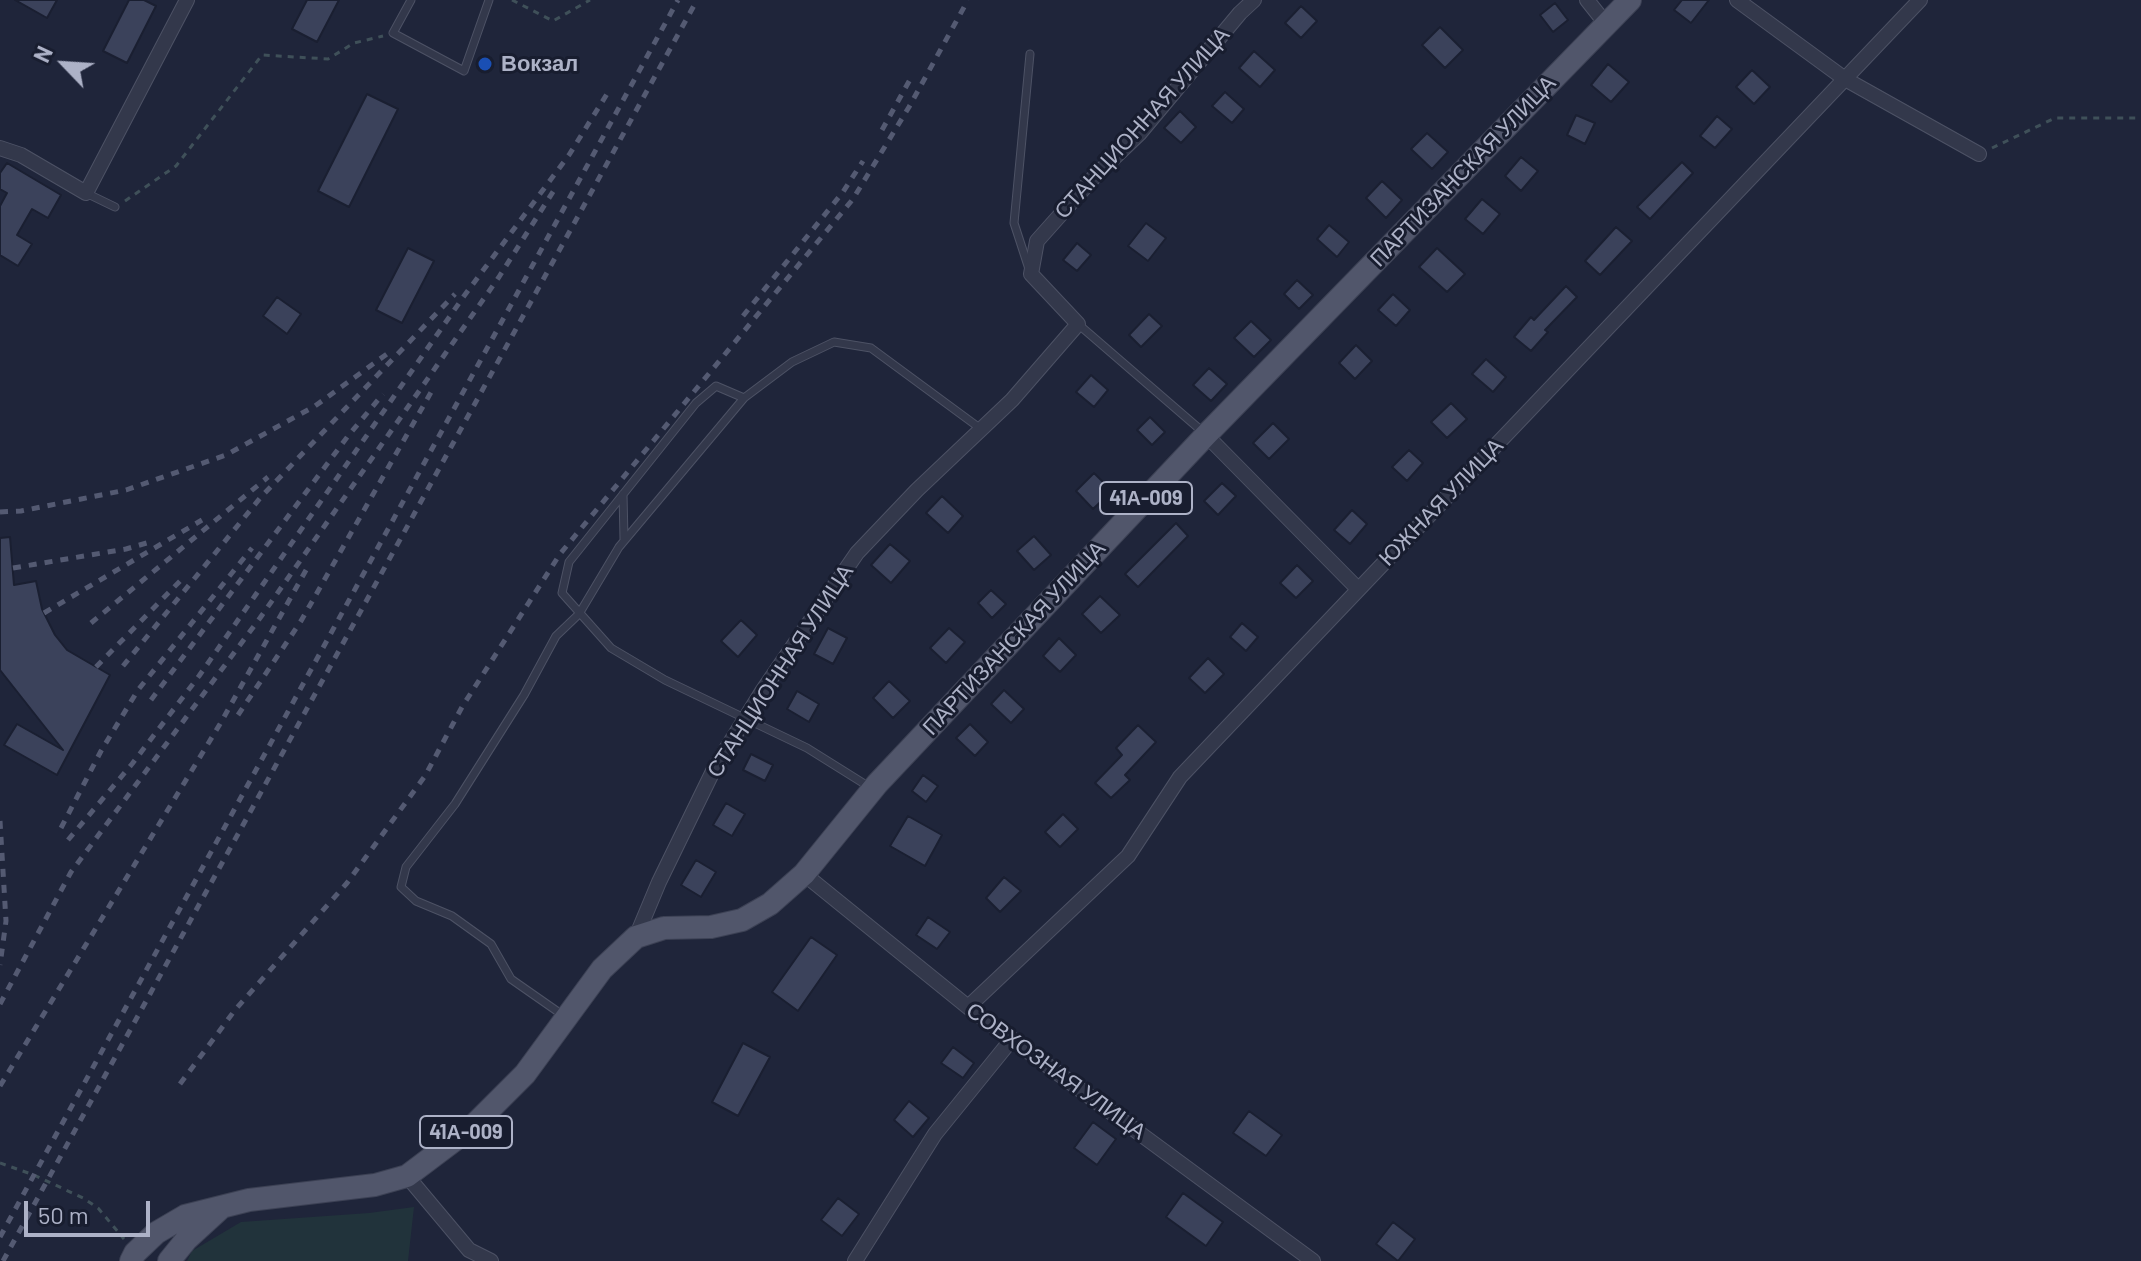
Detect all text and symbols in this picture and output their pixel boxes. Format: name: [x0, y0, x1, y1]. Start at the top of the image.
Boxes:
street label: СТАНЦИОННАЯ УЛИЦА: [1049, 22, 1235, 224]
north arrow: [24, 24, 104, 104]
text: N: [27, 42, 57, 66]
place label: Вокзал: [501, 51, 578, 77]
marker: Вокзал: [476, 55, 494, 73]
street label: ПАРТИЗАНСКАЯ УЛИЦА: [1365, 70, 1561, 272]
street label: ЮЖНАЯ УЛИЦА: [1373, 433, 1509, 571]
road number: 41А-009: [1100, 482, 1192, 514]
street label: ПАРТИЗАНСКАЯ УЛИЦА: [917, 536, 1111, 740]
street label: СТАНЦИОННАЯ УЛИЦА: [701, 559, 859, 783]
street label: СОВХОЗНАЯ УЛИЦА: [961, 997, 1151, 1145]
road number: 41А-009: [420, 1116, 512, 1148]
scale bar: [28, 1185, 154, 1235]
text: 50 m: [38, 1200, 89, 1229]

